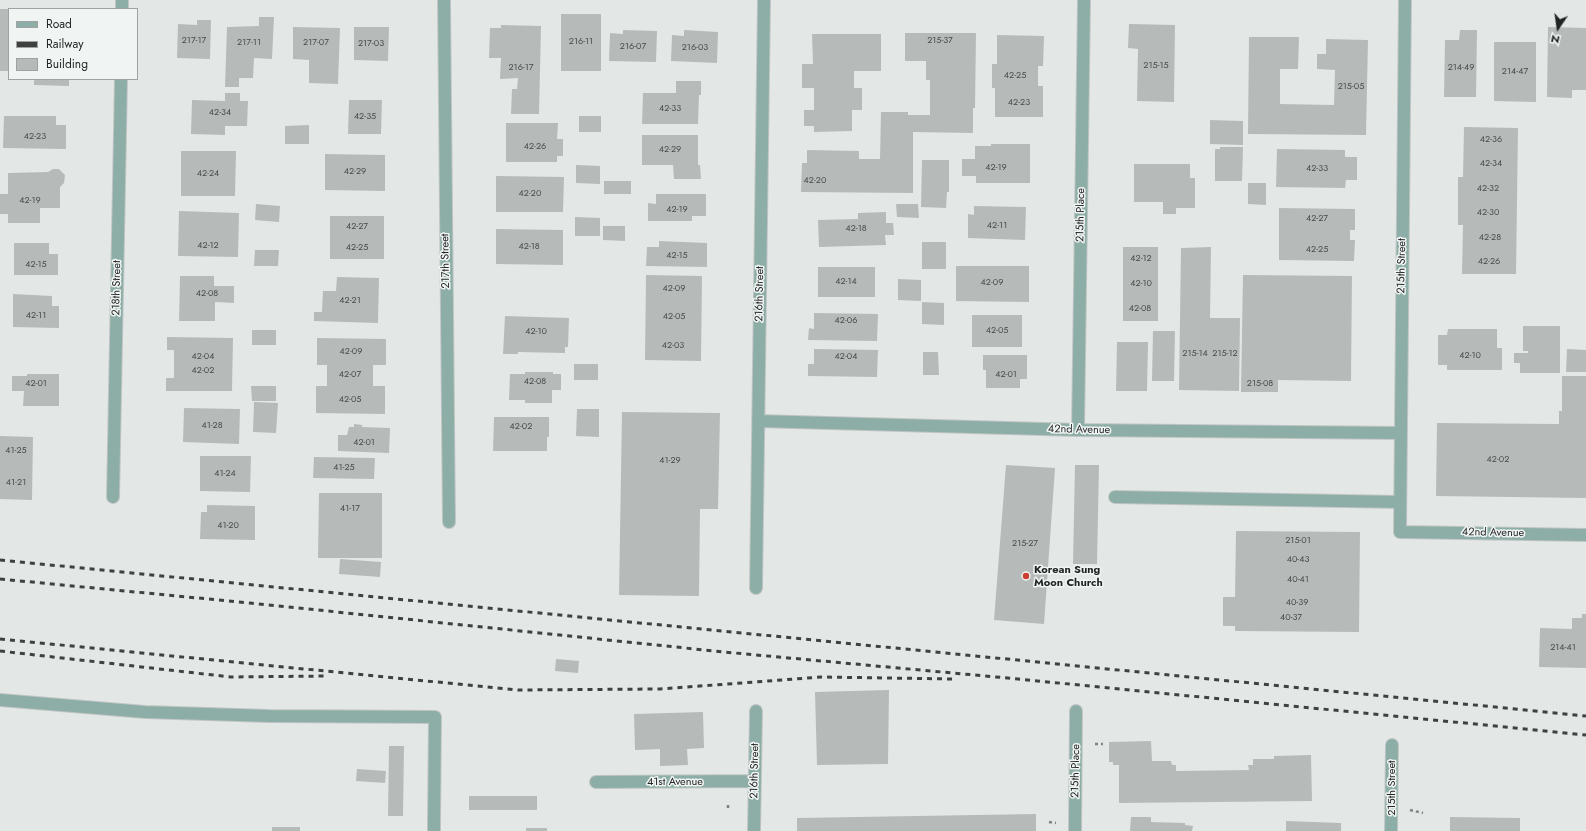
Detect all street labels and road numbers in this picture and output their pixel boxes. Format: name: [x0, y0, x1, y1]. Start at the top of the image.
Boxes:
street label: 215th Place: [1074, 188, 1088, 242]
street label: 217th Street: [439, 233, 453, 289]
street label: 215th Street: [1395, 238, 1409, 294]
street label: 218th Street: [110, 260, 124, 316]
street label: 216th Street: [753, 266, 767, 322]
street label: 42nd Avenue: [1048, 423, 1110, 437]
street label: 42nd Avenue: [1462, 526, 1524, 540]
street label: 216th Street: [748, 743, 762, 799]
street label: 215th Place: [1069, 744, 1083, 798]
street label: 215th Street: [1385, 760, 1399, 816]
street label: 41st Avenue: [647, 775, 703, 789]

